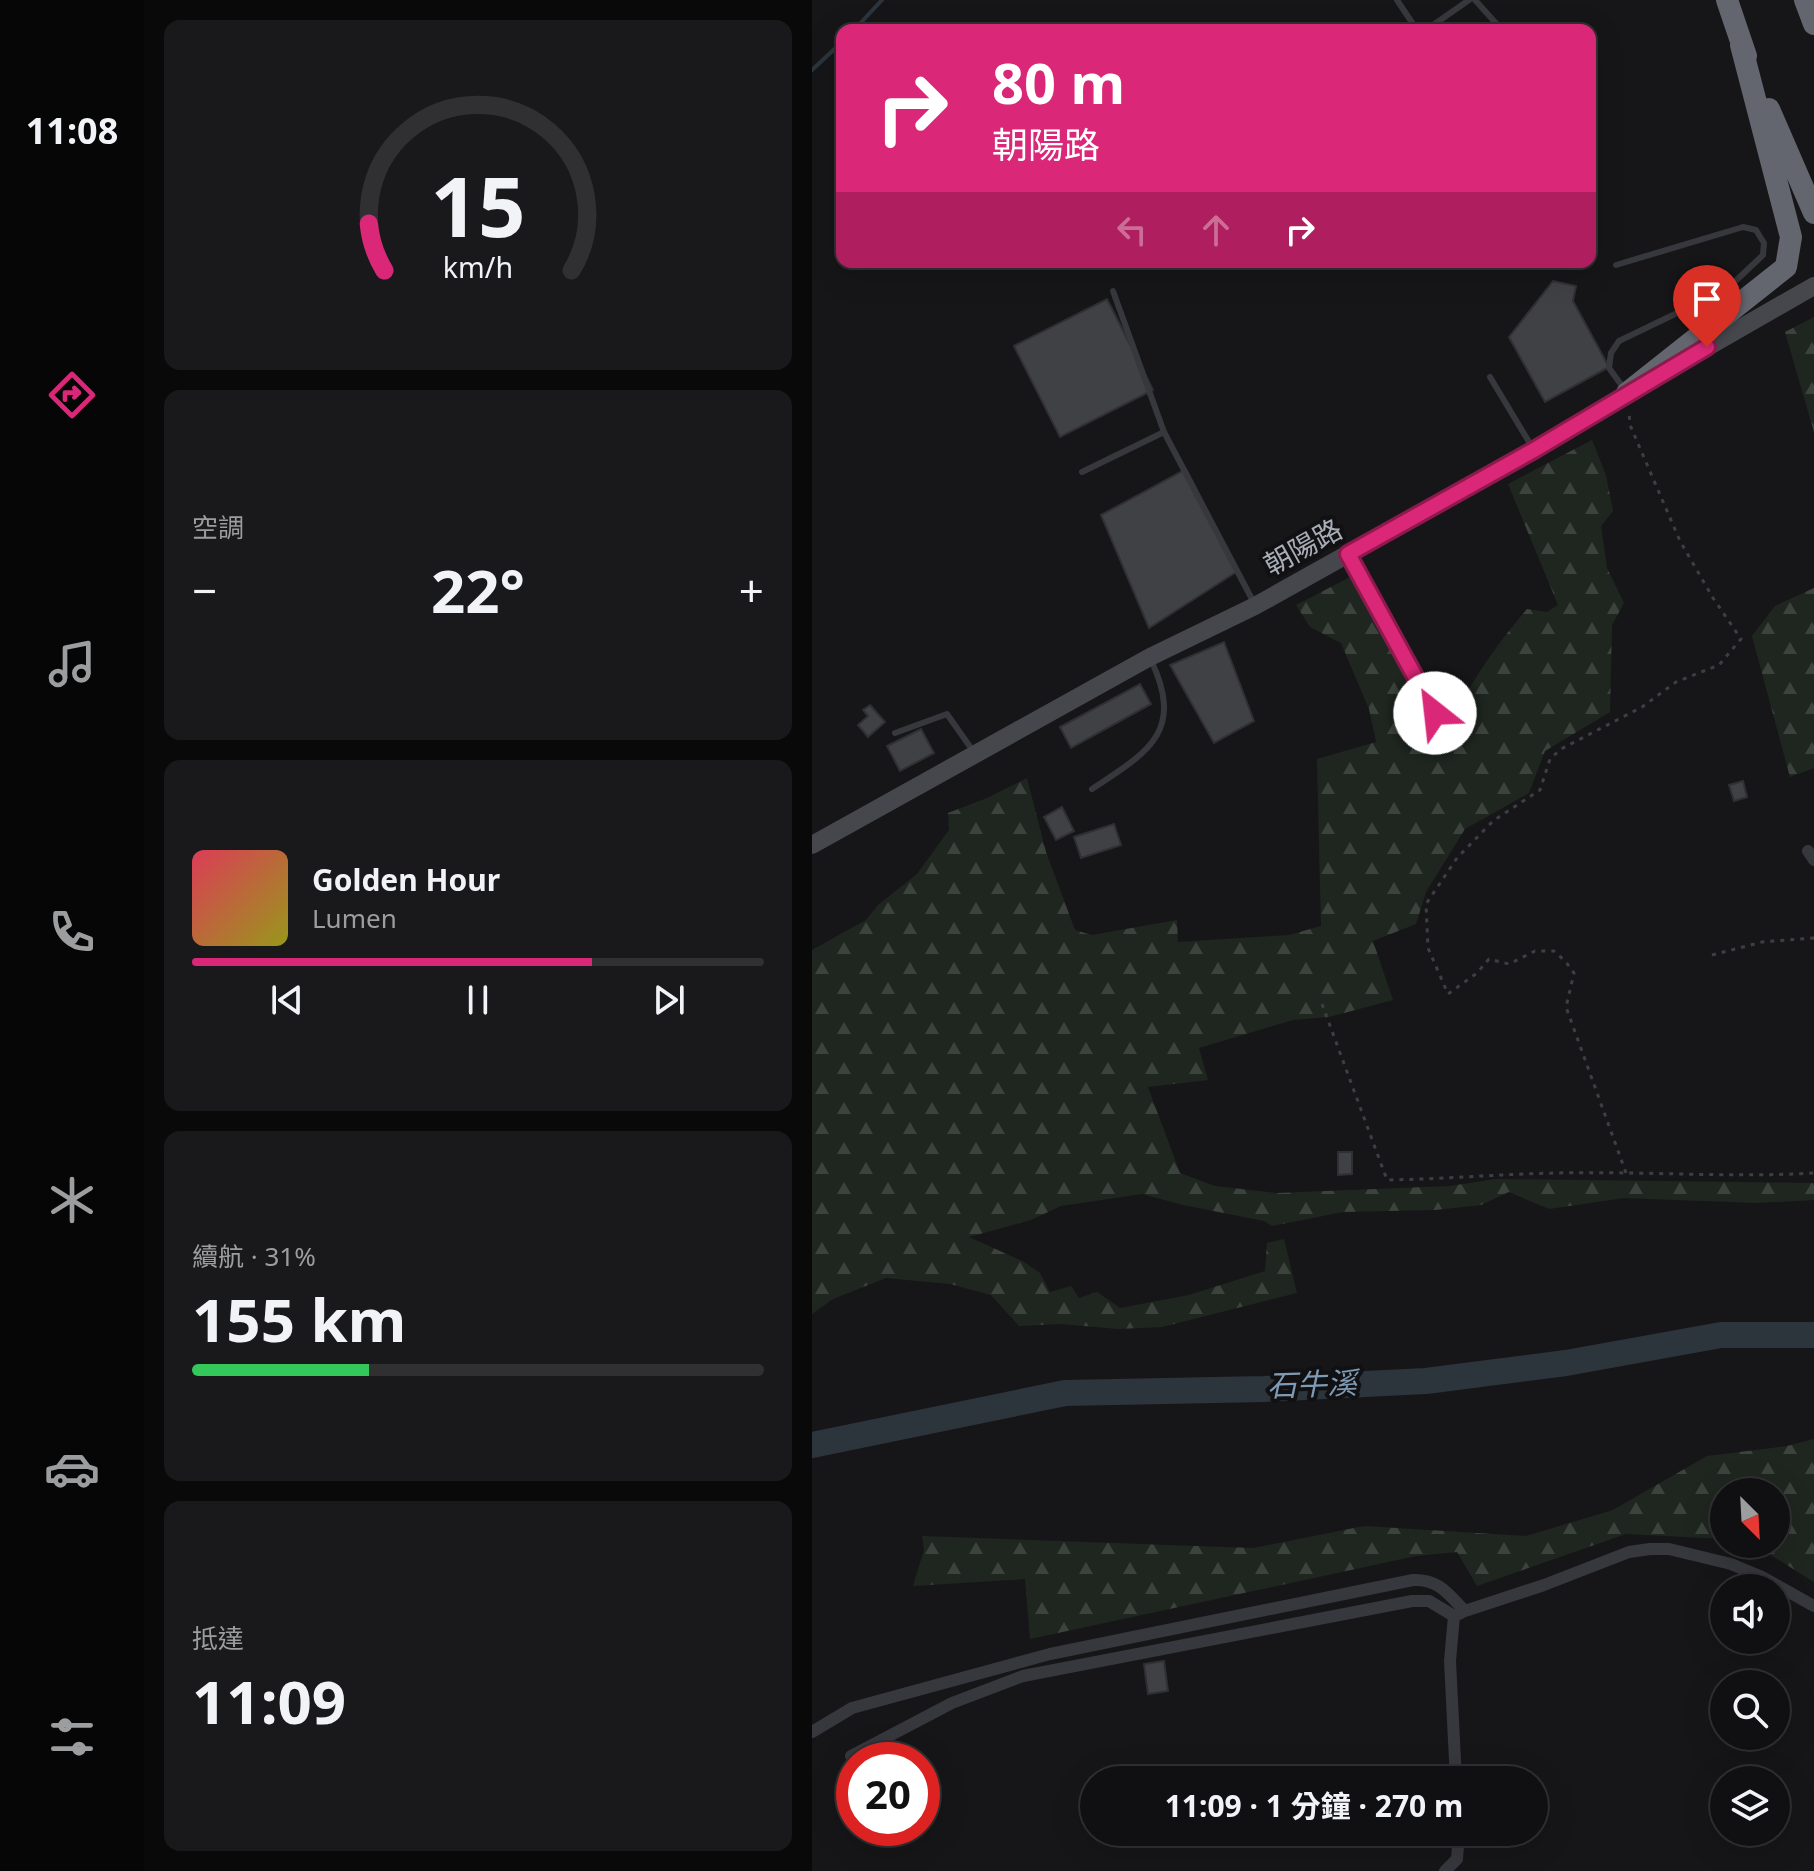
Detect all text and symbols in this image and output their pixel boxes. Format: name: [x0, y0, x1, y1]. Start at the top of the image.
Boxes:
text: 80 m: [992, 44, 1125, 120]
icon: right: [860, 56, 964, 160]
text: 11:08: [26, 106, 118, 155]
text: 朝陽路: [992, 120, 1100, 169]
text: 15: [430, 148, 526, 261]
icon: left: [1110, 208, 1154, 252]
icon: ahead: [1194, 208, 1238, 252]
icon: right: [1278, 208, 1322, 252]
text: km/h: [443, 247, 513, 286]
pin: [1673, 265, 1741, 347]
icon: arrive: [1685, 277, 1729, 321]
icon: directions: [44, 367, 100, 423]
text: 空調: [192, 509, 244, 545]
street label: 朝陽路: [1257, 509, 1348, 583]
text: 22°: [431, 549, 525, 631]
text: −: [192, 560, 217, 620]
text: +: [739, 560, 764, 620]
icon: music: [44, 636, 100, 692]
position arrow: [1393, 671, 1477, 755]
text: Golden Hour: [312, 859, 500, 900]
text: Lumen: [312, 900, 397, 936]
icon: phone: [44, 904, 100, 960]
icon: previous: [265, 978, 309, 1022]
icon: pause: [456, 978, 500, 1022]
icon: next: [647, 978, 691, 1022]
icon: climate: [44, 1172, 100, 1228]
text: 續航 · 31%: [192, 1238, 316, 1274]
text: 155 km: [192, 1278, 406, 1360]
water label: 石牛溪: [1266, 1361, 1362, 1406]
icon: car: [44, 1441, 100, 1497]
north arrow: [1710, 1478, 1790, 1558]
map controls: [1710, 1478, 1790, 1846]
button: sound: [1710, 1574, 1790, 1654]
text: 抵達: [192, 1620, 244, 1656]
text: 11:09: [192, 1660, 346, 1742]
button: search: [1710, 1670, 1790, 1750]
icon: filters: [44, 1709, 100, 1765]
speed limit sign: 20: [836, 1742, 940, 1846]
button: layers: [1710, 1766, 1790, 1846]
text: 11:09 · 1 分鐘 · 270 m: [1165, 1785, 1463, 1826]

